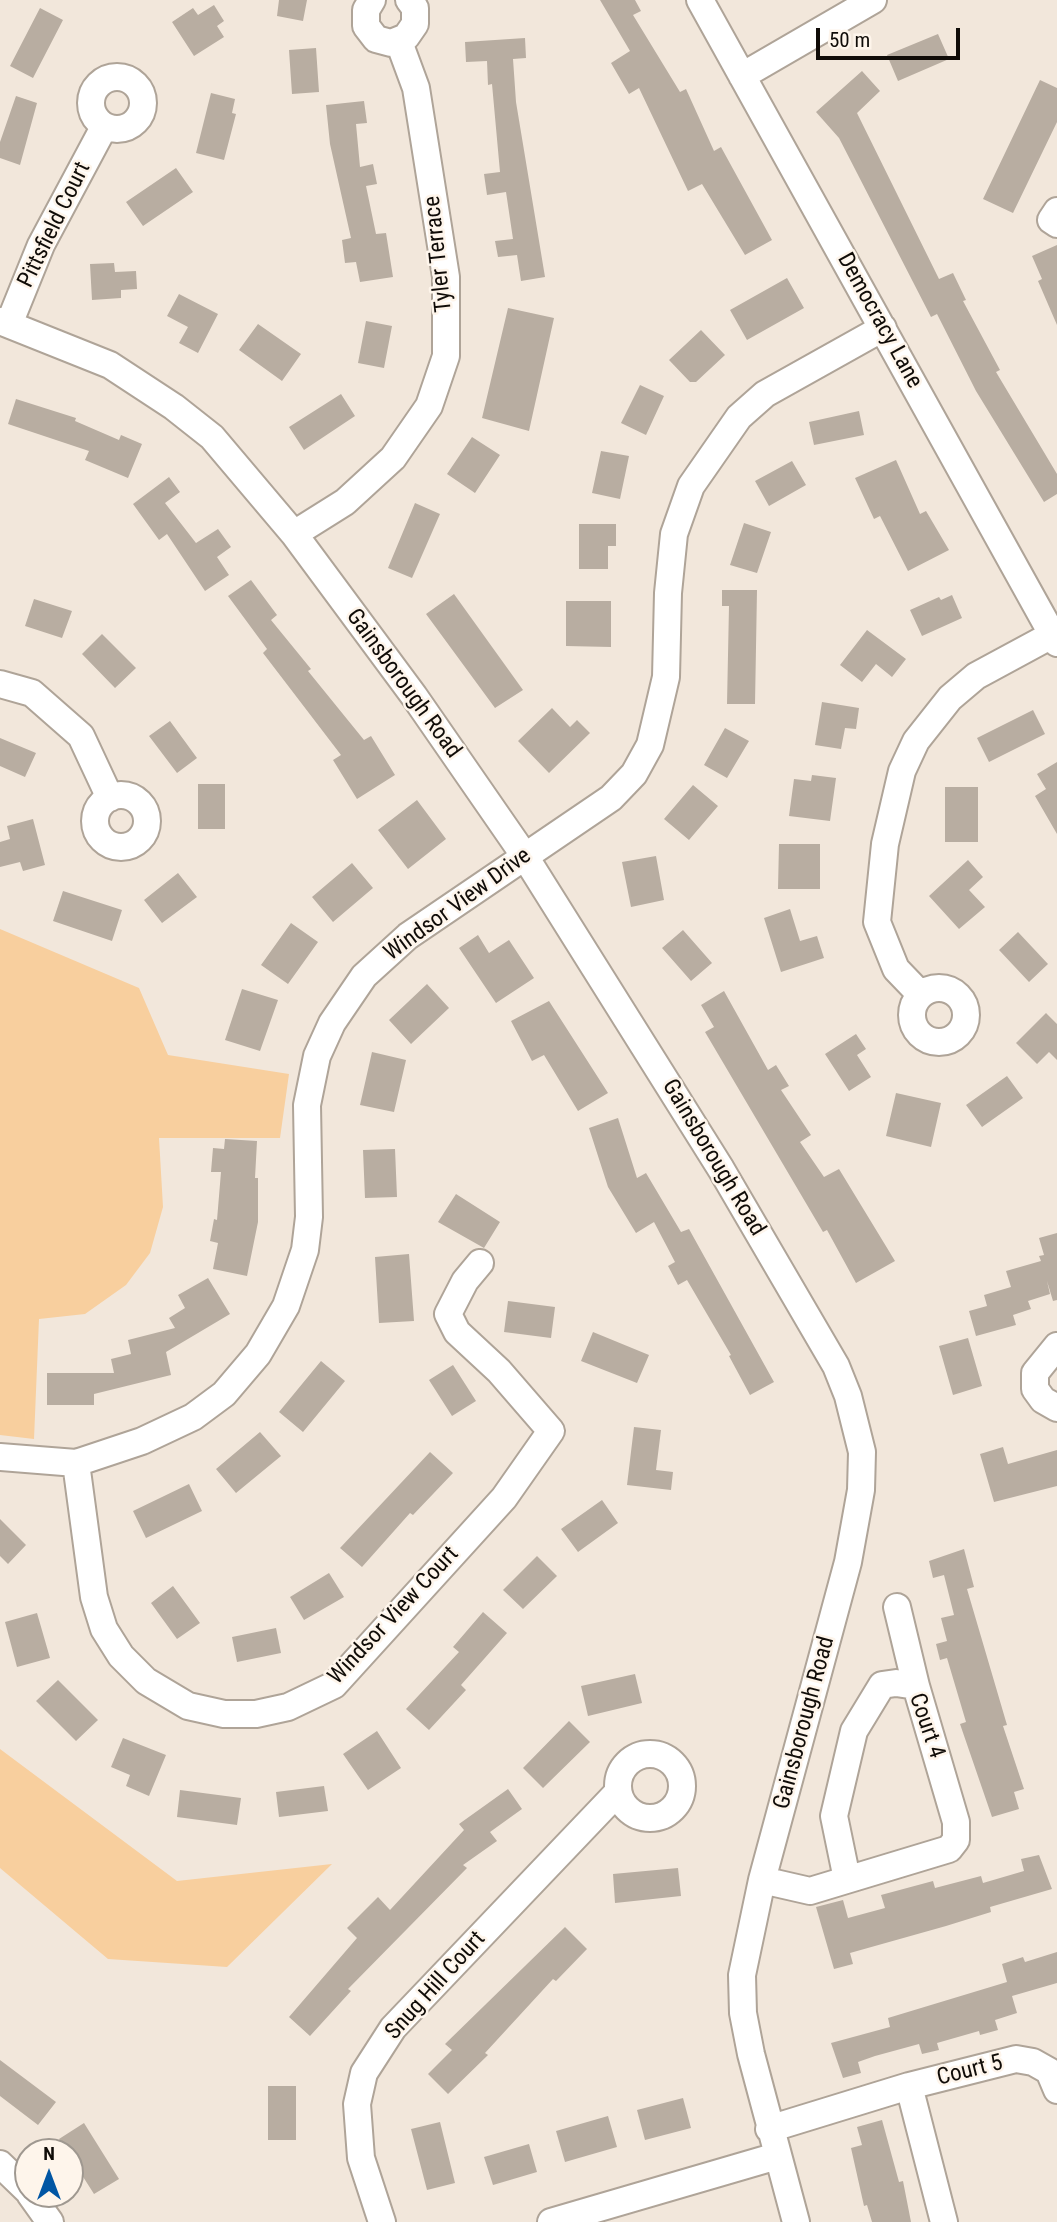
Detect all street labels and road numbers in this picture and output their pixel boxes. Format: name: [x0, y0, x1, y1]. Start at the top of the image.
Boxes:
street label: Pittsfield Court: [13, 158, 97, 292]
street label: Tyler Terrace: [419, 195, 459, 313]
street label: Democracy Lane: [830, 249, 928, 393]
street label: Gainsborough Road: [340, 604, 466, 764]
street label: Windsor View Drive: [379, 842, 537, 968]
street label: Gainsborough Road: [655, 1075, 771, 1241]
street label: Windsor View Court: [323, 1541, 465, 1691]
street label: Gainsborough Road: [769, 1634, 841, 1812]
street label: Court 4: [902, 1690, 950, 1762]
street label: Snug Hill Court: [380, 1926, 492, 2046]
street label: Court 5: [934, 2050, 1006, 2092]

